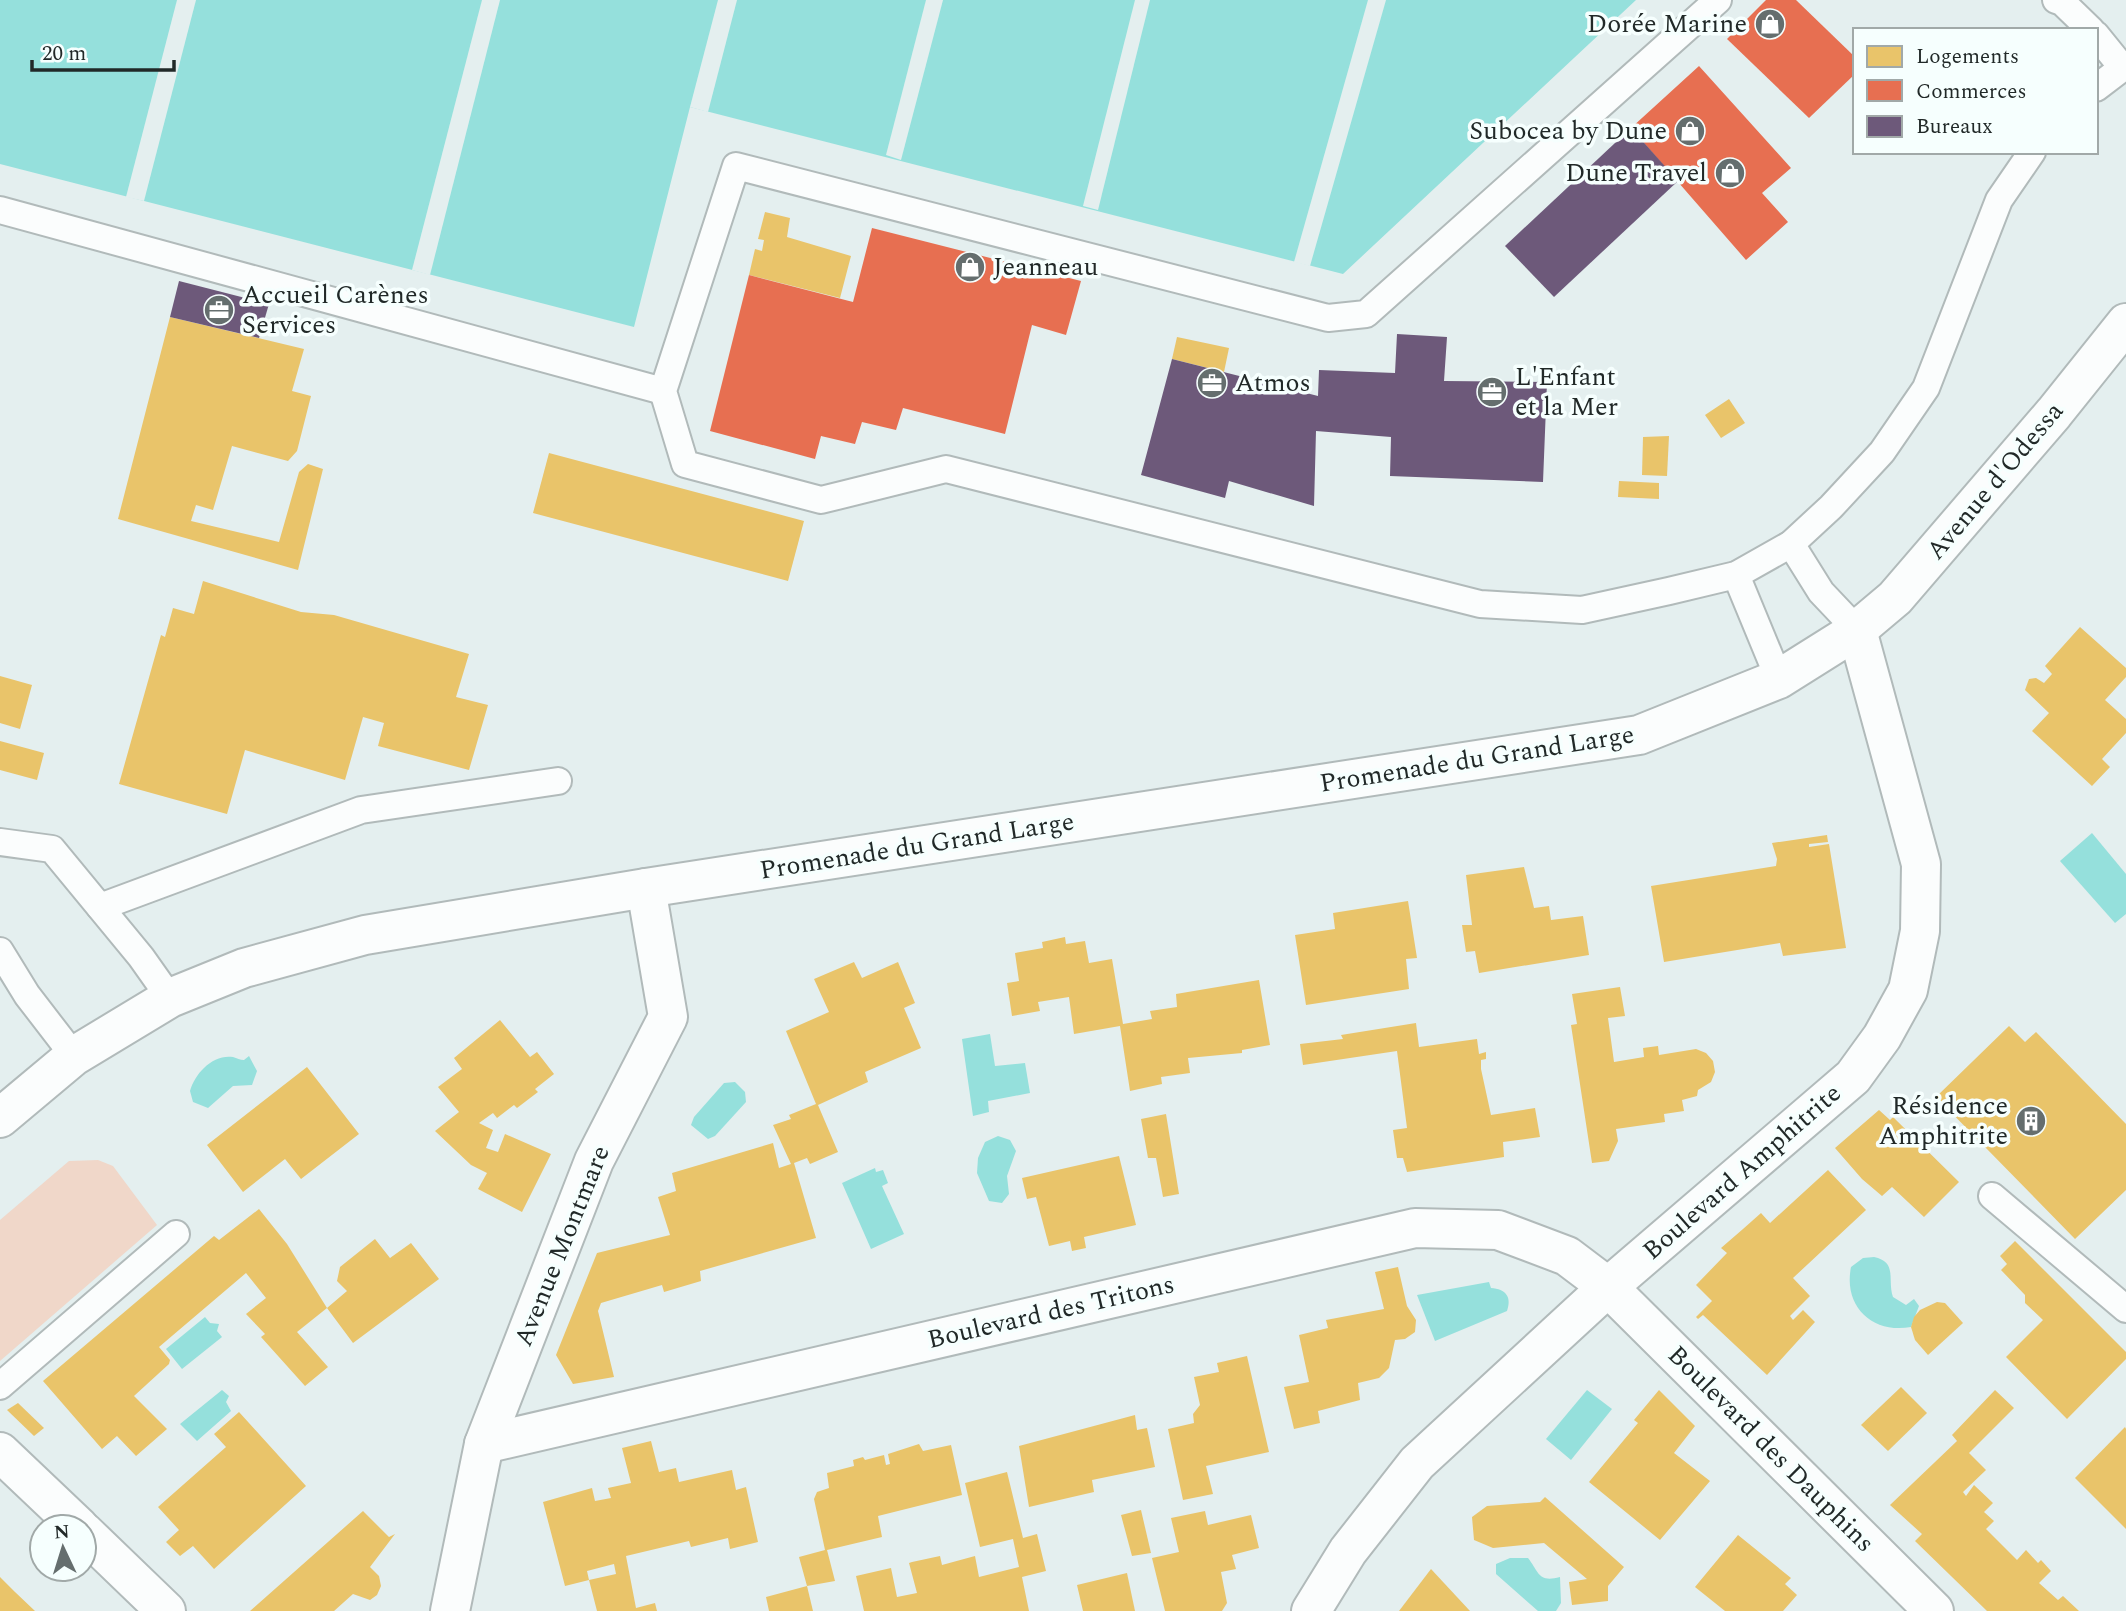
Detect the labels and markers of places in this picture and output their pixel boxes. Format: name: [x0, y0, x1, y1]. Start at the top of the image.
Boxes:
place label: Dorée Marine: [1587, 4, 1747, 44]
shop icon: Dorée Marine: [1753, 7, 1787, 41]
place label: Subocea by Dune: [1469, 111, 1667, 151]
shop icon: Subocea by Dune: [1673, 114, 1707, 148]
place label: Dune Travel: [1565, 153, 1707, 193]
shop icon: Dune Travel: [1713, 156, 1747, 190]
place label: Jeanneau: [993, 247, 1098, 287]
shop icon: Jeanneau: [953, 250, 987, 284]
place label: Accueil Carènes Services: [242, 275, 429, 345]
office icon: Accueil Carènes Services: [202, 293, 236, 327]
place label: L'Enfant et la Mer: [1515, 357, 1618, 427]
place label: Atmos: [1235, 363, 1311, 403]
office icon: Atmos: [1195, 366, 1229, 400]
office icon: L'Enfant et la Mer: [1475, 375, 1509, 409]
place label: Résidence Amphitrite: [1879, 1086, 2008, 1156]
building icon: Résidence Amphitrite: [2014, 1104, 2048, 1138]

